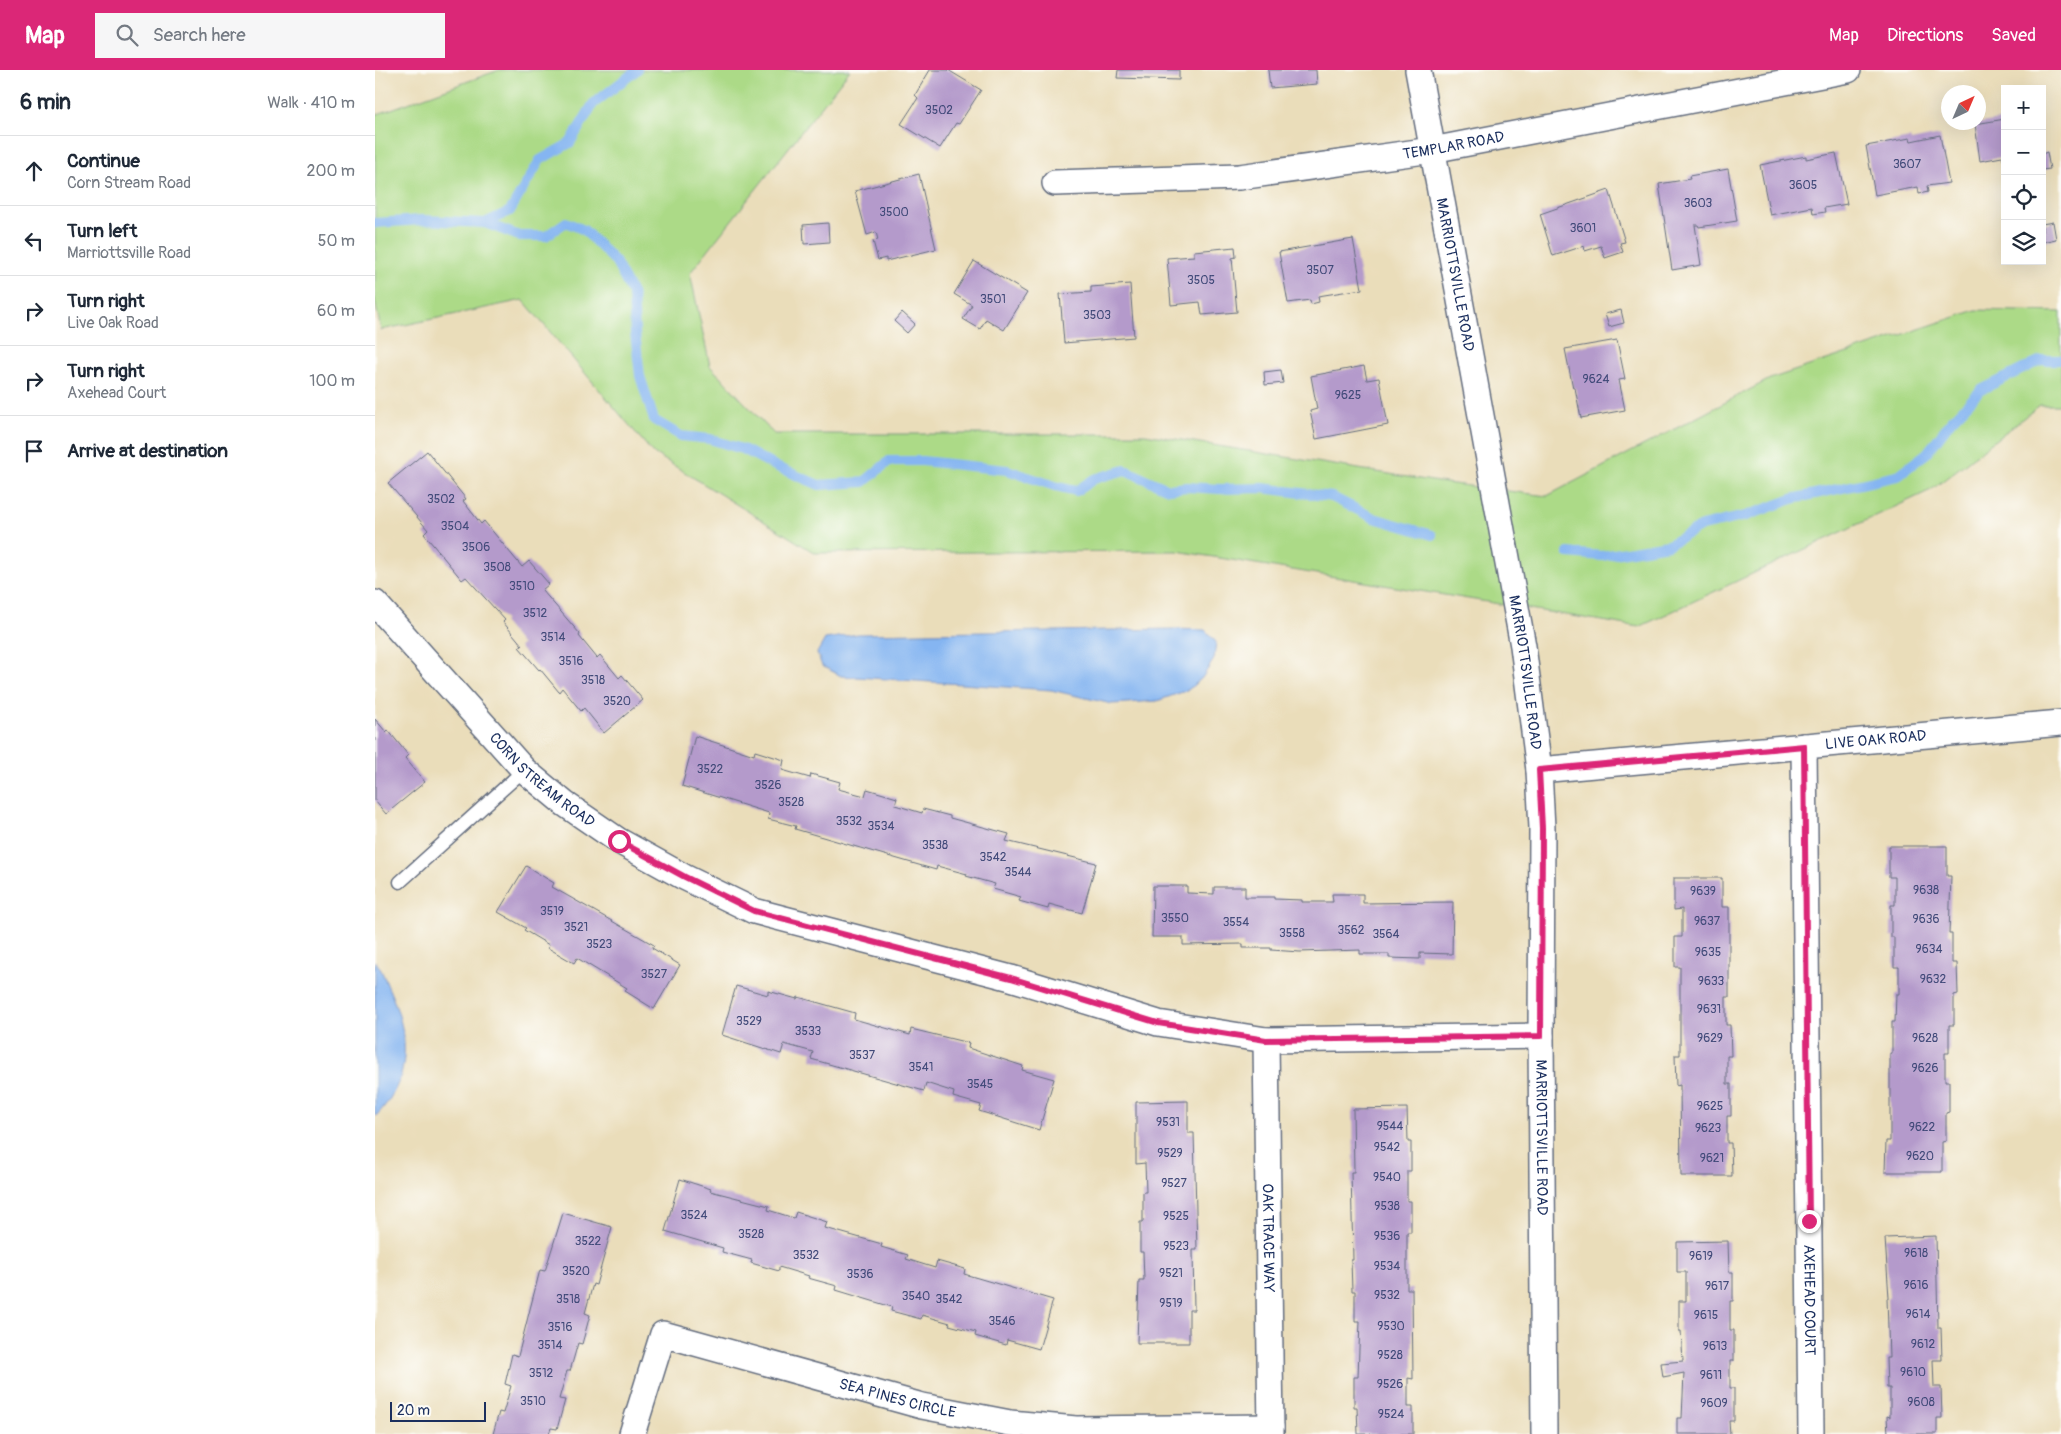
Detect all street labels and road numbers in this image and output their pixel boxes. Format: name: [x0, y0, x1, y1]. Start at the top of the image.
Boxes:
street label: TEMPLAR ROAD: [1402, 127, 1506, 163]
street label: MARRIOTTSVILLE ROAD: [1432, 196, 1479, 353]
street label: MARRIOTTSVILLE ROAD: [1504, 594, 1546, 751]
street label: LIVE OAK ROAD: [1824, 726, 1927, 754]
street label: CORN STREAM ROAD: [485, 728, 599, 831]
street label: MARRIOTTSVILLE ROAD: [1532, 1059, 1552, 1215]
street label: OAK TRACE WAY: [1258, 1183, 1279, 1293]
street label: AXEHEAD COURT: [1800, 1244, 1820, 1356]
street label: SEA PINES CIRCLE: [837, 1374, 958, 1422]

